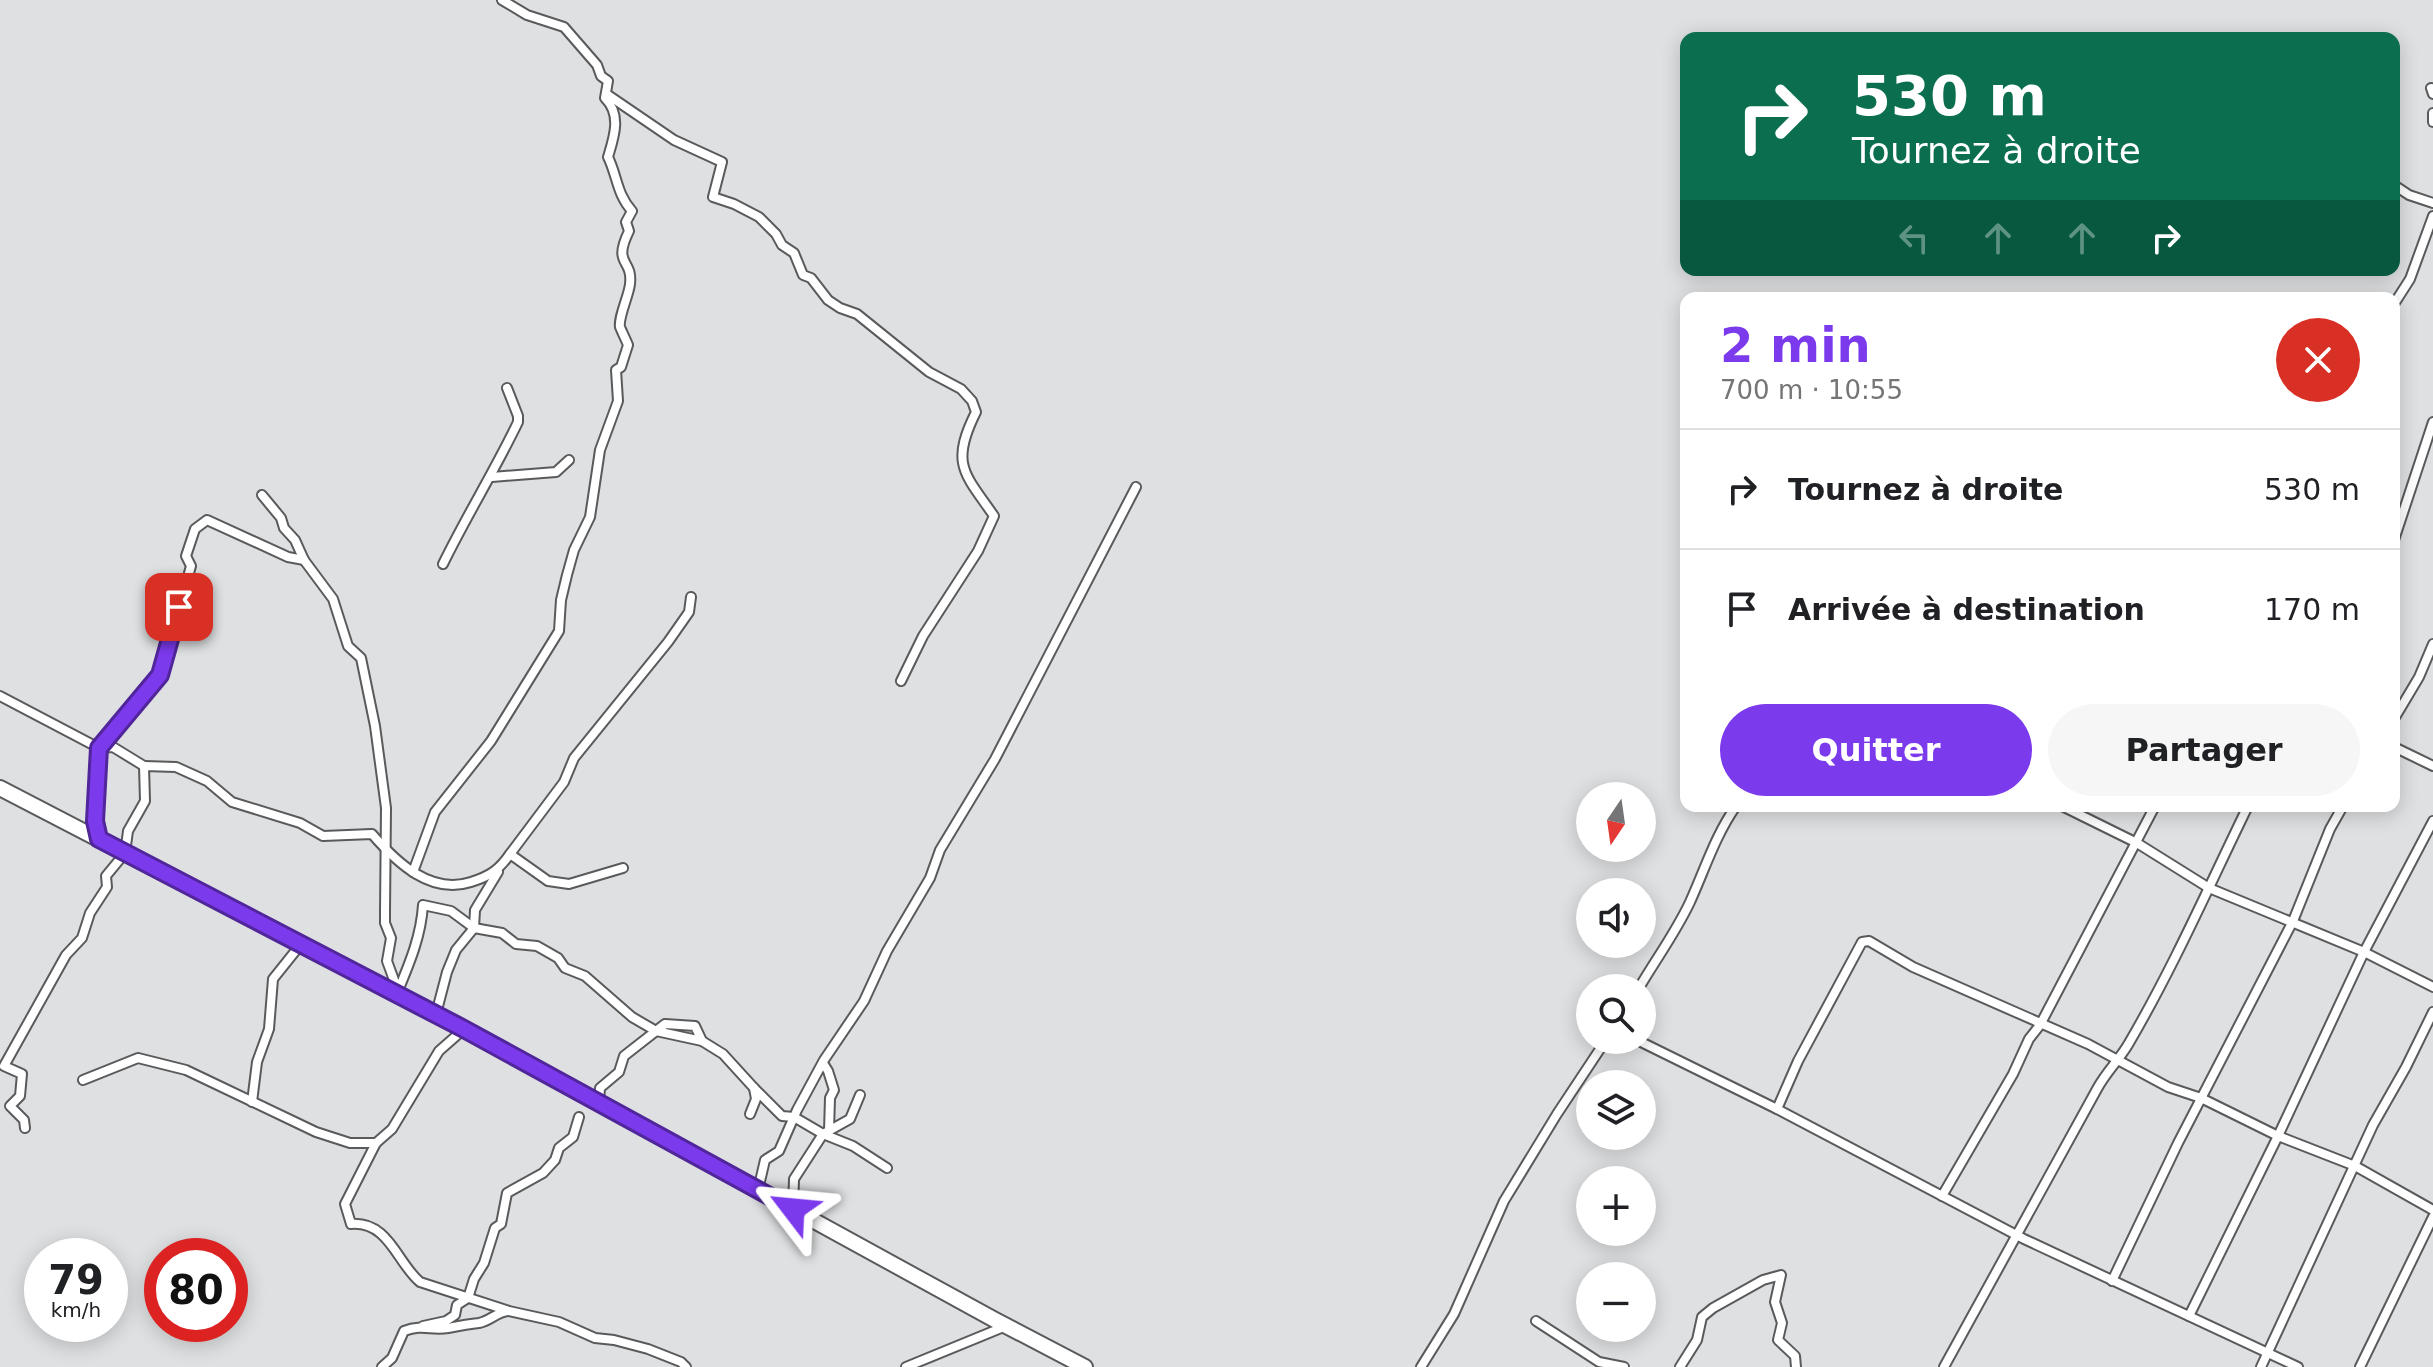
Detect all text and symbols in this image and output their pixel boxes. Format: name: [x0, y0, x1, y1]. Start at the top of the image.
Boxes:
text: 530 m: [1852, 63, 2047, 128]
icon: right: [1720, 64, 1824, 168]
text: Tournez à droite: [1852, 130, 2141, 171]
icon: left: [1892, 216, 1936, 260]
icon: ahead: [1976, 216, 2020, 260]
icon: ahead: [2060, 216, 2104, 260]
icon: right: [2144, 216, 2188, 260]
text: 2 min: [1720, 317, 1871, 373]
button: close: [2276, 318, 2360, 402]
text: 700 m · 10:55: [1720, 375, 1903, 405]
icon: right: [1720, 467, 1764, 511]
text: Tournez à droite: [1788, 472, 2063, 507]
text: 530 m: [2264, 472, 2360, 507]
pin: [145, 573, 213, 641]
icon: arrive: [157, 585, 201, 629]
icon: arrive: [1720, 587, 1764, 631]
text: Arrivée à destination: [1788, 592, 2145, 627]
text: 170 m: [2264, 592, 2360, 627]
button: Quitter: [1720, 704, 2032, 796]
button: Partager: [2048, 704, 2360, 796]
north arrow: [1576, 782, 1656, 862]
map controls: [1576, 782, 1656, 1342]
button: sound: [1576, 878, 1656, 958]
button: search: [1576, 974, 1656, 1054]
button: layers: [1576, 1070, 1656, 1150]
button: +: [1576, 1166, 1656, 1246]
position arrow: [751, 1167, 835, 1251]
speed limit sign: 80: [144, 1238, 248, 1342]
text: 79: [48, 1257, 104, 1303]
button: −: [1576, 1262, 1656, 1342]
text: km/h: [51, 1298, 101, 1322]

